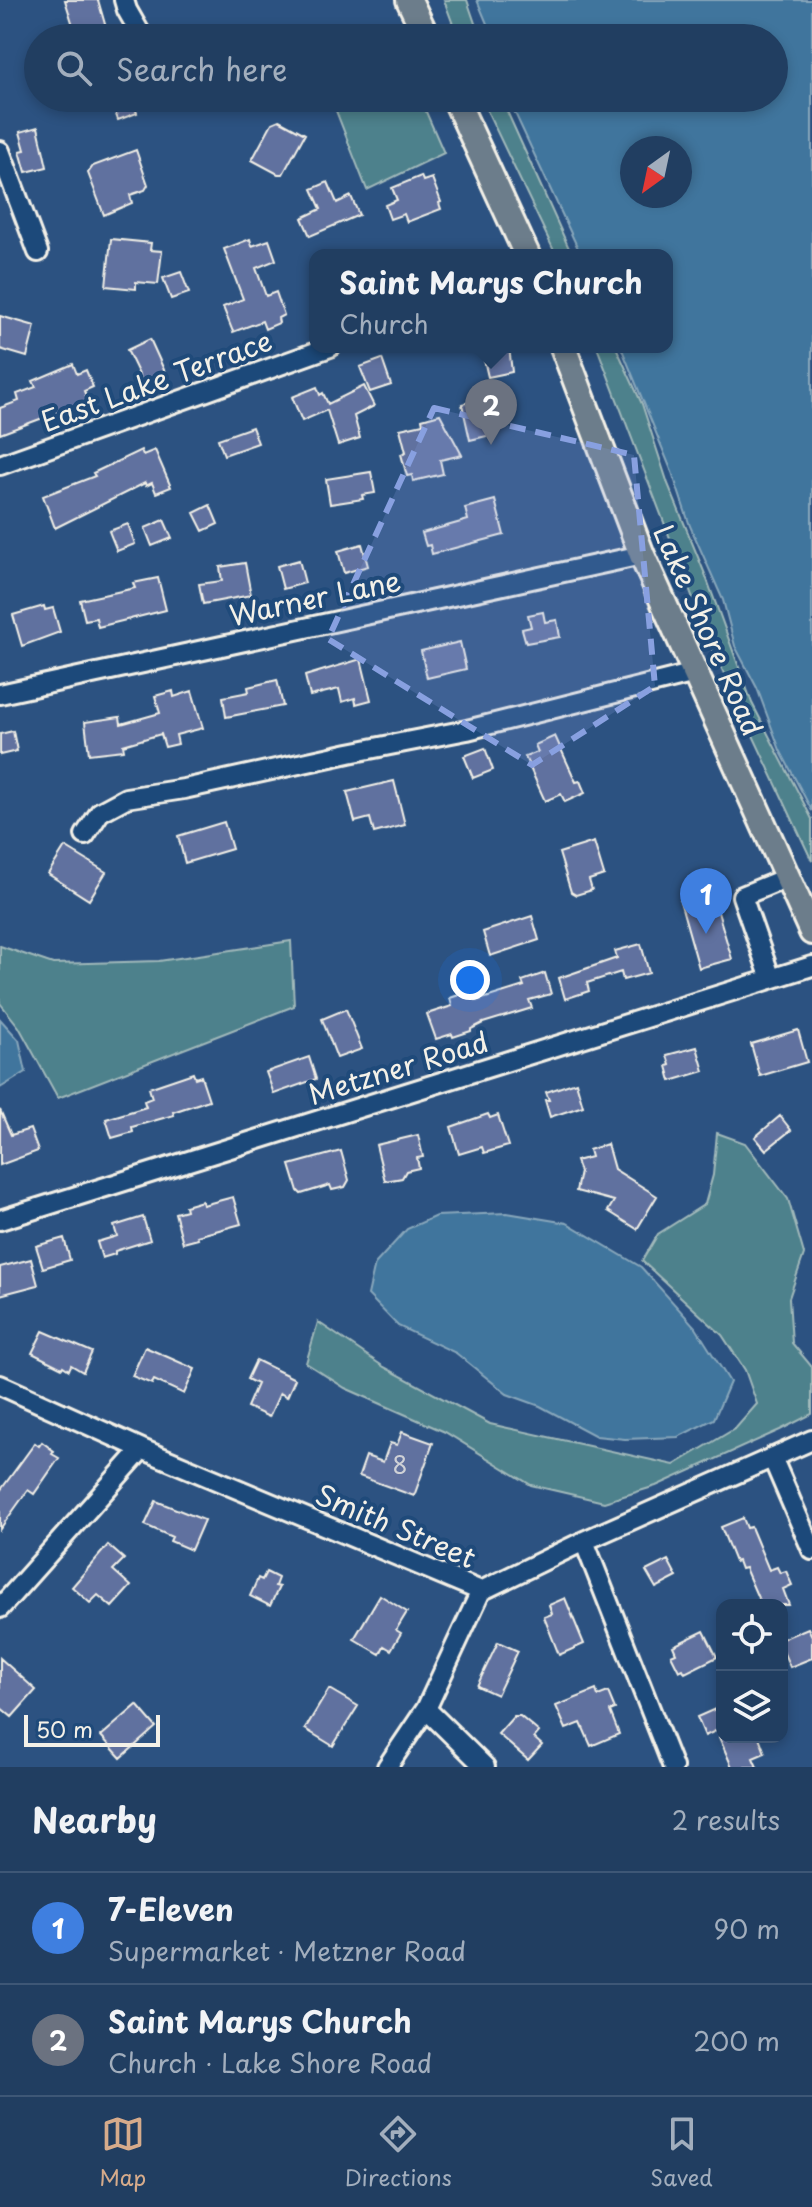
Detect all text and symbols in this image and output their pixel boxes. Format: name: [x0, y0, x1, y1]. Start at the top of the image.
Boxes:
search box: [24, 24, 788, 112]
icon: search: [52, 46, 96, 90]
text: Search here: [116, 46, 288, 91]
north arrow: [620, 136, 692, 208]
popup: [309, 249, 673, 353]
text: Saint Marys Church: [339, 259, 643, 304]
text: Church: [339, 304, 429, 343]
street label: East Lake Terrace: [34, 318, 278, 442]
pin: 2: [465, 379, 517, 445]
street label: Lake Shore Road: [643, 517, 775, 743]
street label: Warner Lane: [225, 558, 405, 636]
pin: 1: [680, 868, 732, 934]
your location: [450, 960, 490, 1000]
street label: Metzner Road: [303, 1019, 493, 1115]
house number: 8: [393, 1446, 408, 1482]
street label: Smith Street: [309, 1472, 483, 1578]
map controls: [716, 1599, 788, 1743]
button: locate: [716, 1599, 788, 1671]
button: layers: [716, 1671, 788, 1743]
scale bar: [24, 1711, 160, 1747]
text: 50 m: [36, 1712, 93, 1745]
text: Nearby: [32, 1793, 157, 1845]
text: 2 results: [672, 1800, 780, 1839]
text: 7-Eleven: [108, 1886, 234, 1931]
text: 1: [52, 1909, 64, 1948]
text: 90 m: [713, 1909, 780, 1948]
text: Supermarket · Metzner Road: [108, 1931, 466, 1970]
text: Saint Marys Church: [108, 1998, 412, 2043]
text: 2: [49, 2021, 67, 2060]
text: 200 m: [693, 2021, 780, 2060]
text: Church · Lake Shore Road: [108, 2043, 432, 2082]
tab: Map: [99, 2112, 146, 2193]
tab: Directions: [345, 2112, 452, 2193]
tab: Saved: [650, 2112, 713, 2193]

